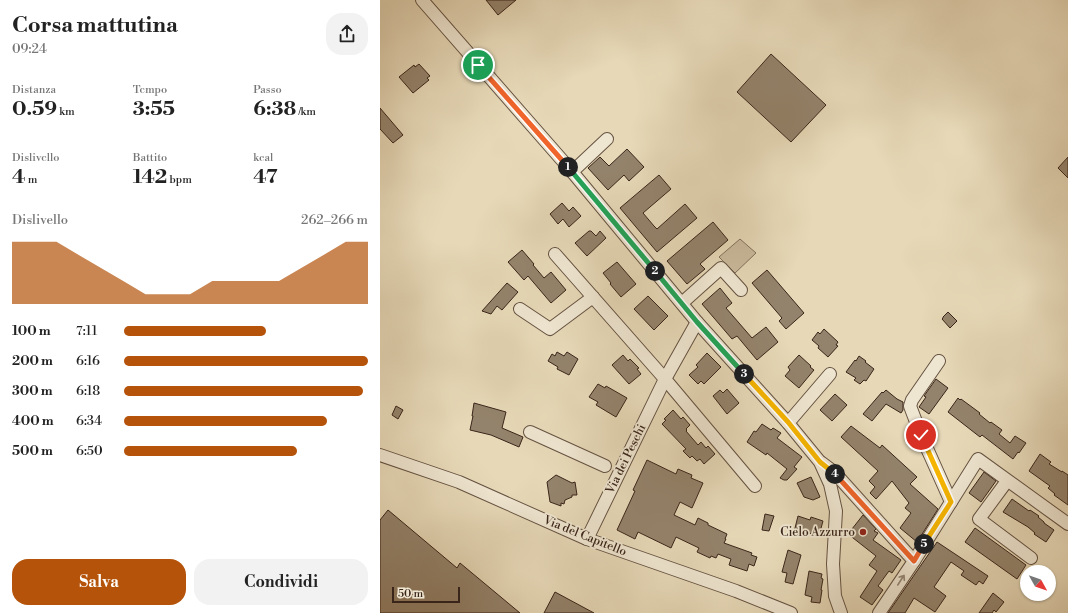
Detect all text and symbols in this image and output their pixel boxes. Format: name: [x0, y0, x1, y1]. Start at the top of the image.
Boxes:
text: Corsa mattutina: [12, 12, 178, 39]
button: share: [326, 13, 368, 55]
text: 09:24: [12, 41, 47, 57]
pin: [461, 48, 495, 82]
icon: arrive: [467, 54, 489, 76]
text: Distanza: [12, 83, 56, 97]
text: Tempo: [133, 83, 167, 97]
text: Passo: [253, 83, 282, 97]
text: 0.59: [12, 97, 57, 122]
text: 3:55: [133, 97, 175, 122]
text: 6:38: [253, 97, 296, 122]
text: km: [57, 105, 75, 119]
text: /km: [296, 105, 316, 119]
text: Dislivello: [12, 151, 59, 165]
text: Battito: [133, 151, 167, 165]
text: kcal: [253, 151, 273, 165]
pin: 1: [558, 157, 578, 177]
text: 1: [565, 160, 571, 174]
text: 4: [12, 165, 25, 190]
text: 142: [133, 165, 167, 190]
text: 47: [253, 165, 278, 190]
text: m: [25, 173, 37, 187]
text: bpm: [167, 173, 192, 187]
text: Dislivello: [12, 212, 68, 228]
text: 262–266 m: [301, 212, 368, 228]
pin: 2: [645, 261, 665, 281]
text: 2: [652, 264, 658, 278]
text: 100 m: [12, 323, 51, 339]
text: 7:11: [76, 323, 97, 339]
text: 200 m: [12, 353, 53, 369]
text: 6:16: [76, 353, 100, 369]
pin: 3: [734, 364, 754, 384]
text: 3: [741, 367, 747, 381]
text: 300 m: [12, 383, 53, 399]
text: 6:18: [76, 383, 100, 399]
text: 400 m: [12, 413, 54, 429]
text: 6:34: [76, 413, 102, 429]
pin: [904, 418, 938, 452]
street label: Via dei Peschi: [602, 422, 649, 497]
icon: check: [910, 424, 932, 446]
text: 500 m: [12, 443, 53, 459]
text: 6:50: [76, 443, 103, 459]
pin: 4: [825, 464, 845, 484]
text: 4: [831, 467, 839, 481]
street label: Via del Capitello: [540, 512, 629, 560]
place label: Cielo Azzurro: [780, 525, 855, 540]
marker: Cielo Azzurro: [858, 527, 868, 537]
pin: 5: [914, 534, 934, 554]
text: 5: [921, 537, 927, 551]
button: Salva: [12, 559, 186, 605]
button: Condividi: [194, 559, 368, 605]
north arrow: [1020, 565, 1056, 601]
map controls: [1020, 565, 1056, 601]
one-way arrow: [896, 575, 905, 586]
scale bar: [392, 585, 460, 604]
text: 50 m: [398, 587, 423, 601]

